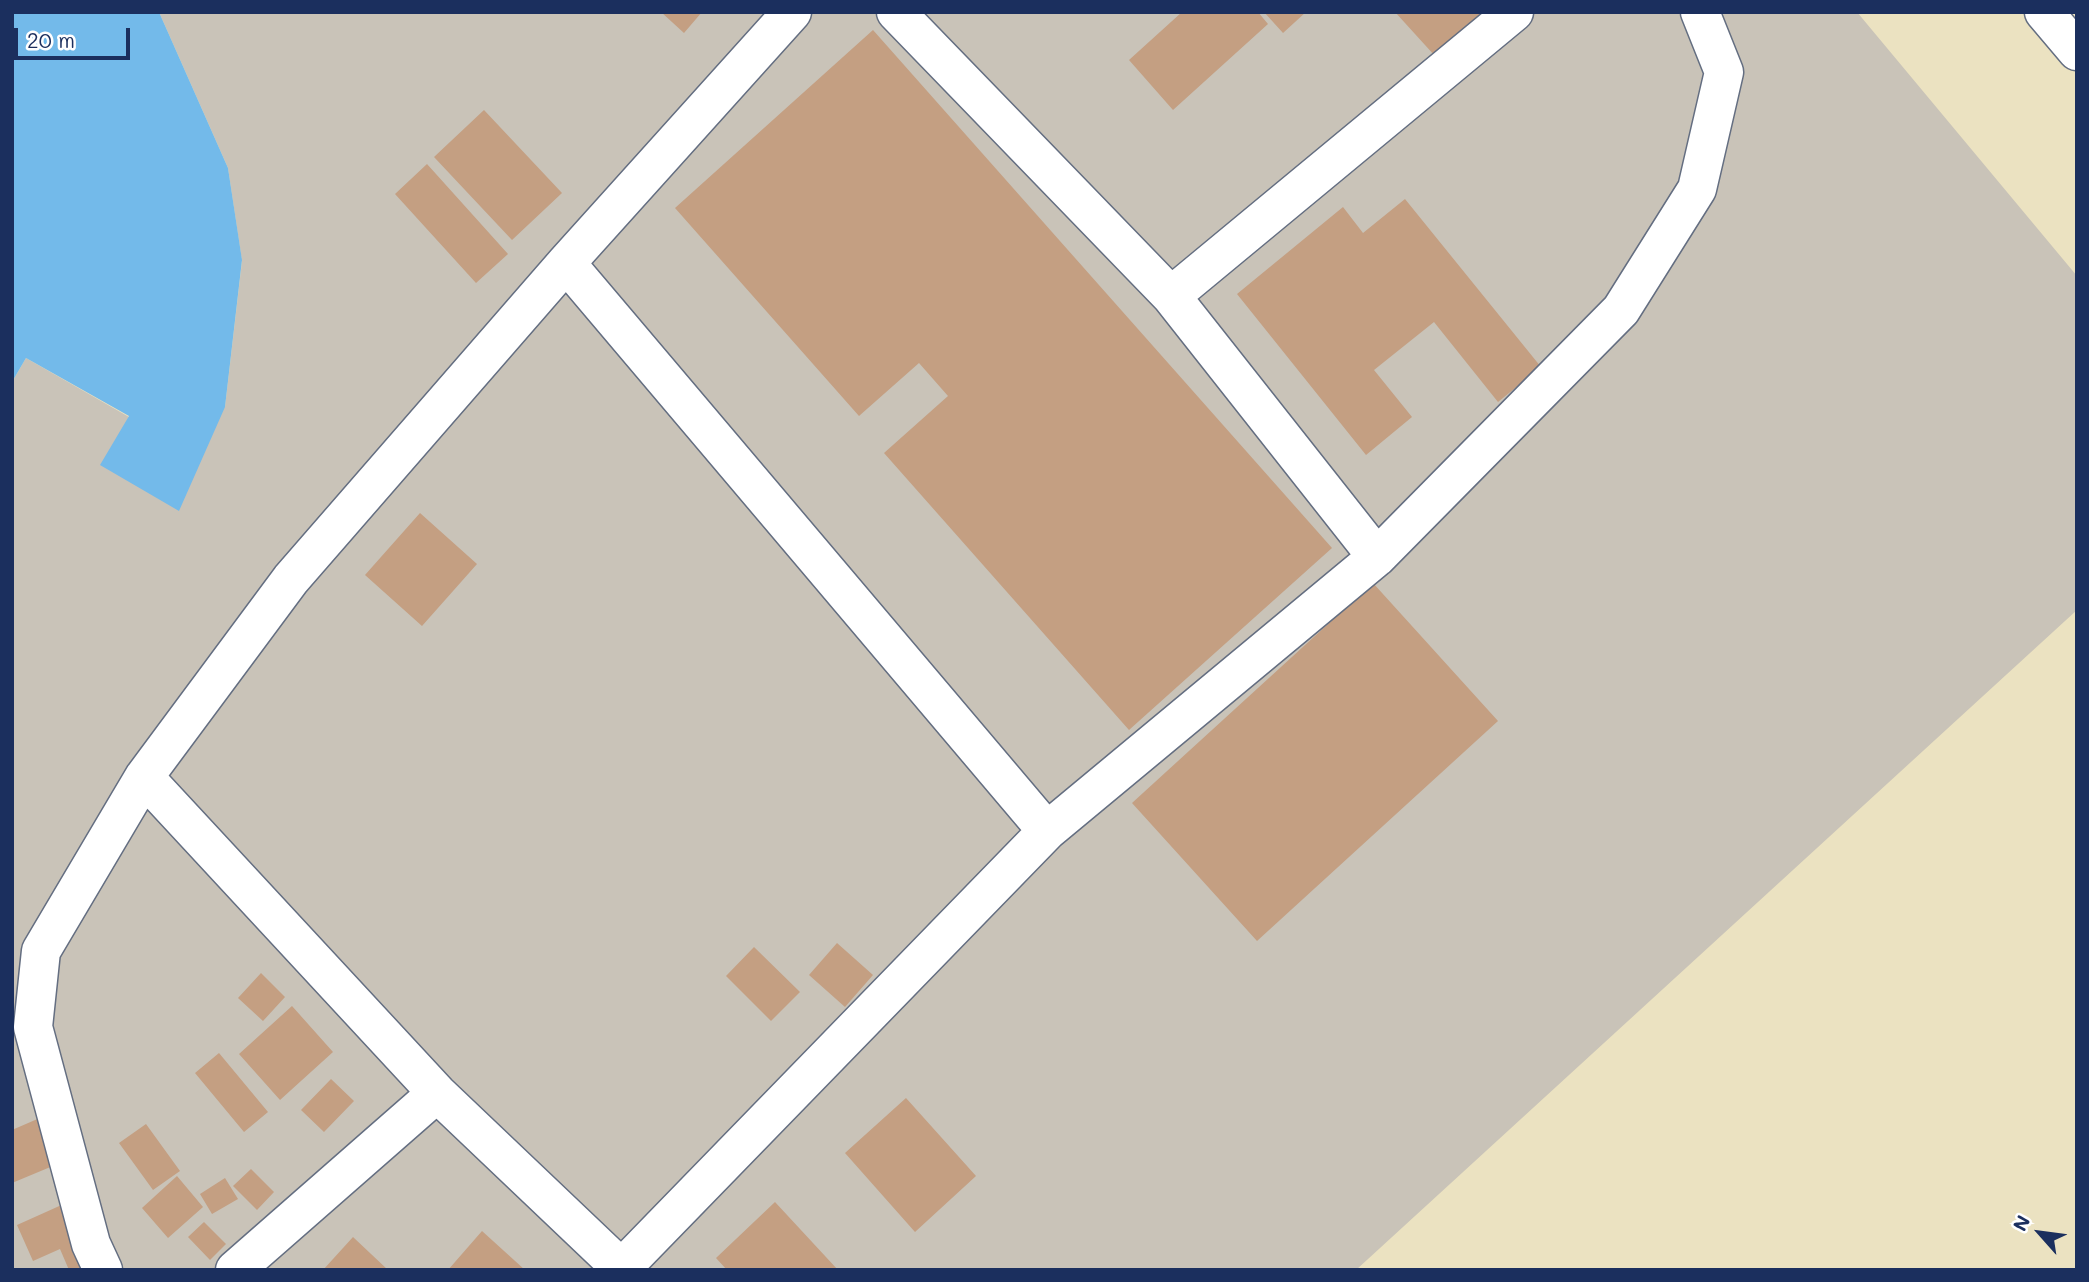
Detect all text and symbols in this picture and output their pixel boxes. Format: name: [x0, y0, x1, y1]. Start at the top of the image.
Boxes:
scale bar: [18, 14, 133, 58]
text: 20 m: [27, 26, 75, 53]
north arrow: [2005, 1198, 2075, 1268]
text: N: [2007, 1211, 2035, 1235]

